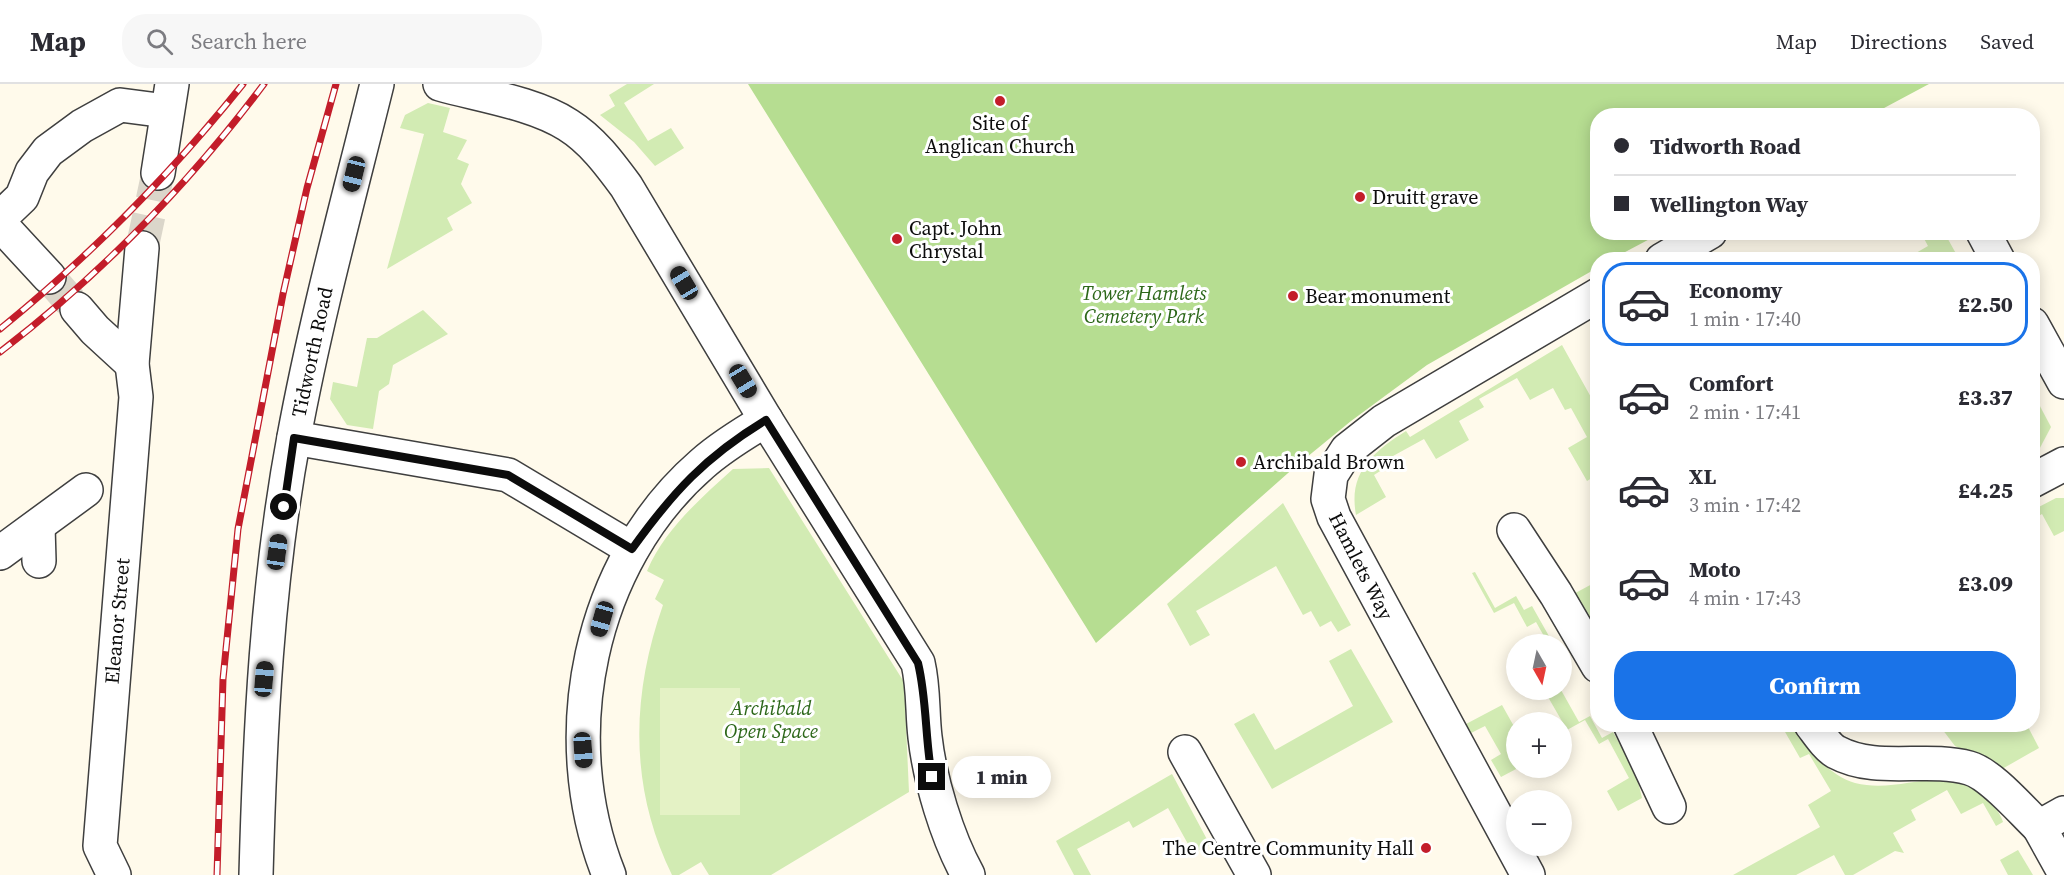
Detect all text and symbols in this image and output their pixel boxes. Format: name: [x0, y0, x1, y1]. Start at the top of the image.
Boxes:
search box: [122, 14, 542, 68]
text: Map: [30, 22, 86, 60]
icon: search: [143, 25, 176, 58]
text: Search here: [191, 26, 307, 56]
text: Map: [1776, 27, 1817, 56]
text: Directions: [1850, 27, 1947, 56]
text: Saved: [1980, 27, 2034, 56]
marker: Site of Anglican Church: [993, 94, 1007, 108]
place label: Site of Anglican Church: [925, 109, 1075, 160]
text: Tidworth Road: [1650, 131, 1801, 161]
car: [341, 154, 367, 194]
place label: Druitt grave: [1372, 183, 1478, 211]
text: Wellington Way: [1650, 189, 1808, 219]
marker: Druitt grave: [1353, 190, 1367, 204]
place label: Capt. John Chrystal: [909, 214, 1002, 265]
marker: Capt. John Chrystal: [890, 232, 904, 246]
car: [667, 263, 701, 303]
text: Economy: [1689, 275, 1783, 305]
icon: car: [1617, 277, 1671, 331]
park label: Tower Hamlets Cemetery Park: [1082, 279, 1207, 330]
place label: Bear monument: [1305, 282, 1451, 310]
street label: Tidworth Road: [285, 284, 340, 420]
marker: Bear monument: [1286, 289, 1300, 303]
text: £2.50: [1958, 289, 2013, 319]
text: 1 min · 17:40: [1689, 305, 1801, 333]
car: [726, 361, 760, 401]
text: Comfort: [1689, 368, 1773, 398]
icon: car: [1617, 370, 1671, 424]
text: £3.37: [1958, 382, 2013, 412]
text: 2 min · 17:41: [1689, 398, 1801, 426]
place label: Archibald Brown: [1253, 448, 1405, 476]
marker: Archibald Brown: [1234, 455, 1248, 469]
text: XL: [1689, 461, 1716, 491]
icon: car: [1617, 463, 1671, 517]
text: £4.25: [1958, 475, 2013, 505]
text: 3 min · 17:42: [1689, 491, 1801, 519]
route start: [270, 493, 297, 520]
street label: Hamlets Way: [1322, 508, 1400, 625]
car: [266, 533, 288, 571]
text: Moto: [1689, 554, 1741, 584]
icon: car: [1617, 556, 1671, 610]
street label: Eleanor Street: [98, 557, 136, 685]
text: £3.09: [1958, 568, 2013, 598]
text: 4 min · 17:43: [1689, 584, 1801, 612]
car: [588, 599, 616, 639]
north arrow: [1506, 634, 1572, 700]
map controls: [1506, 634, 1572, 856]
button: Confirm: [1614, 651, 2016, 720]
car: [253, 660, 275, 698]
park label: Archibald Open Space: [724, 694, 818, 745]
button: +: [1506, 712, 1572, 778]
car: [573, 731, 593, 769]
callout: 1 min: [953, 756, 1052, 798]
route end: [918, 763, 945, 790]
text: 1 min: [975, 763, 1028, 791]
button: −: [1506, 790, 1572, 856]
place label: The Centre Community Hall: [1162, 834, 1414, 862]
marker: The Centre Community Hall: [1419, 841, 1433, 855]

